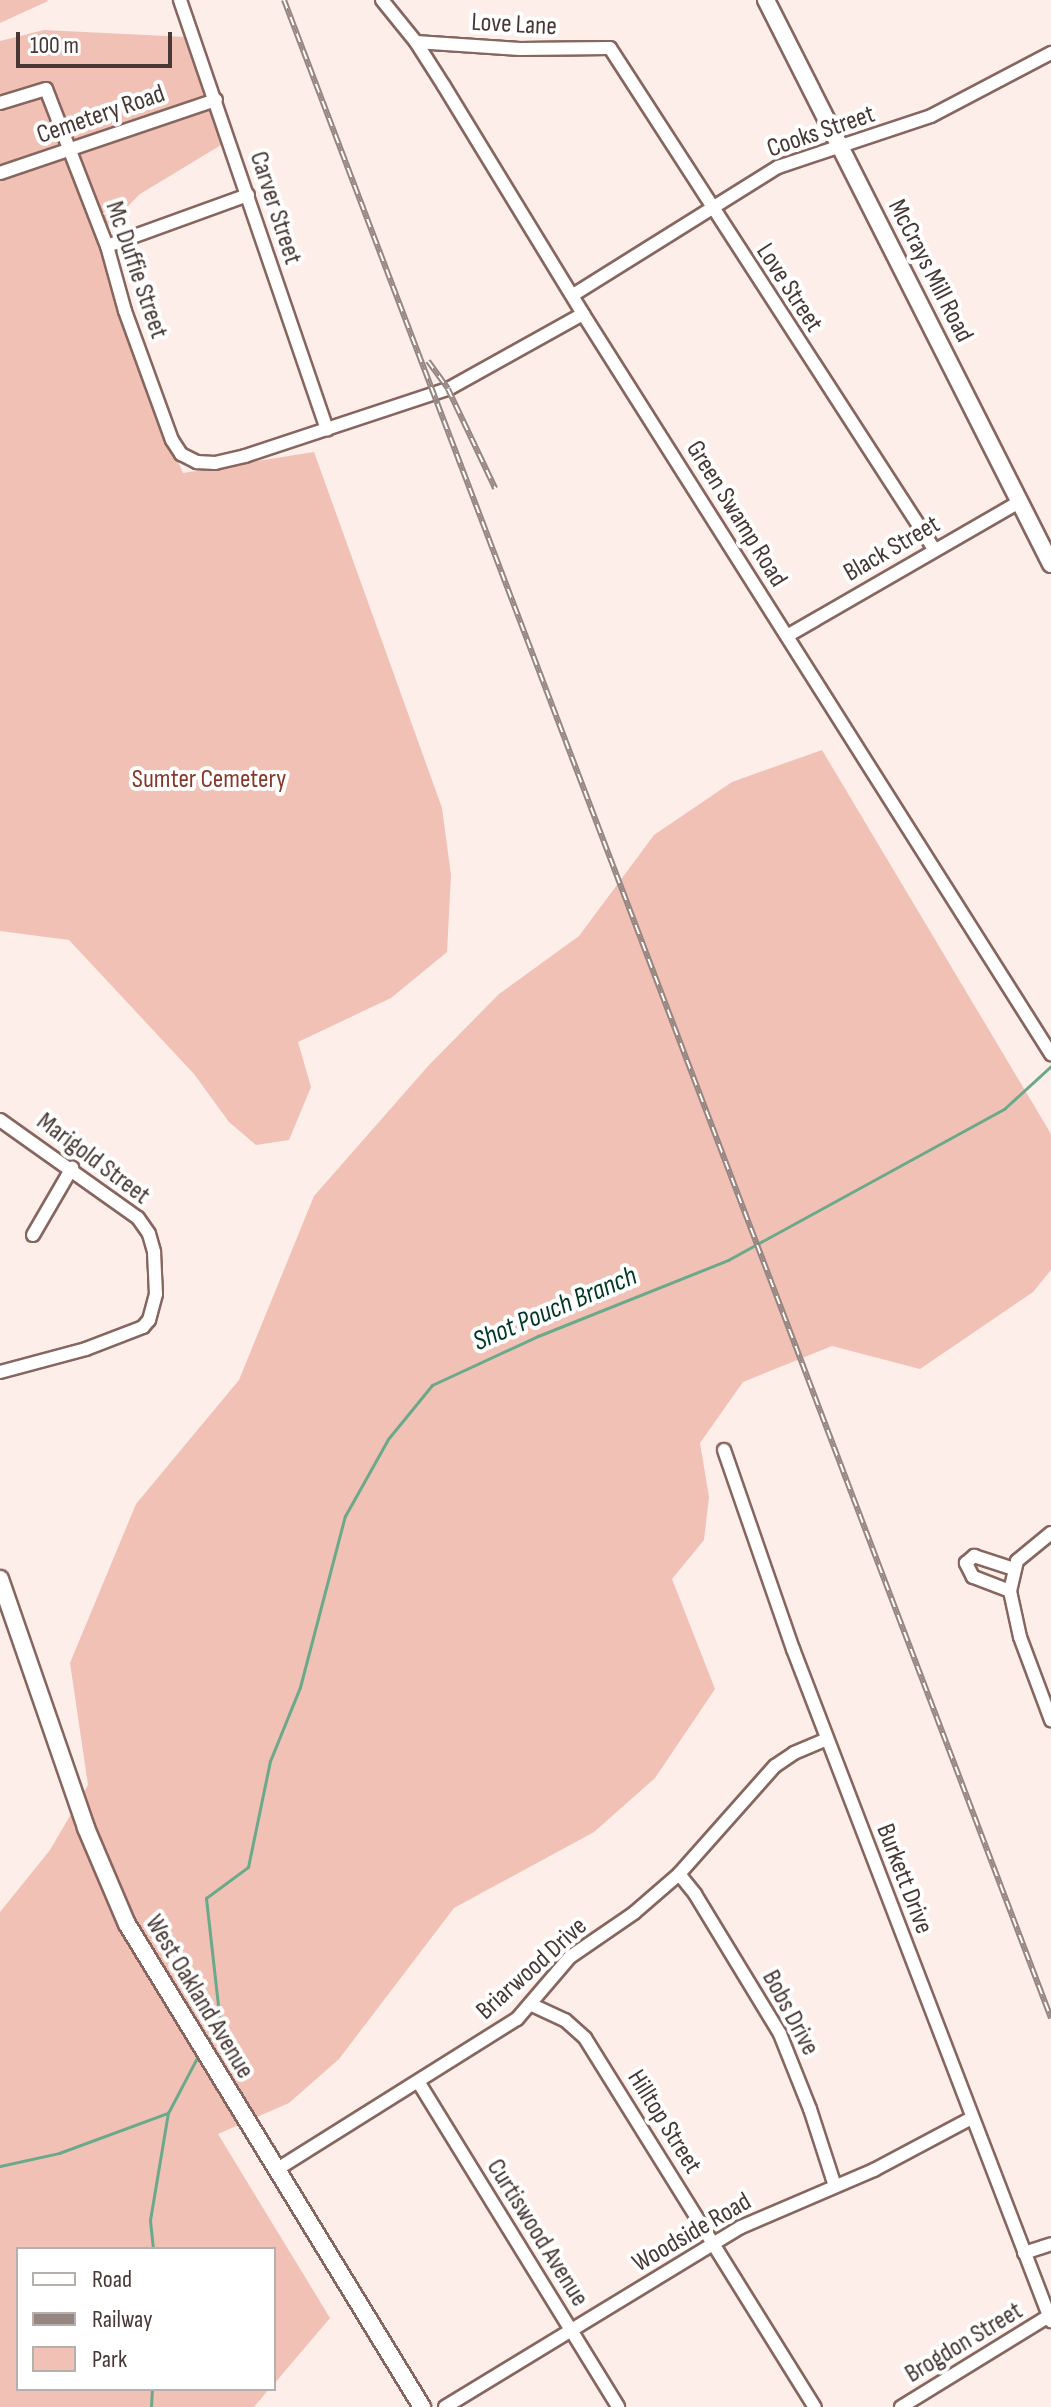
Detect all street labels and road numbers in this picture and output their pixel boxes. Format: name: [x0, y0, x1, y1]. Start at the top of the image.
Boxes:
street label: Love Lane: [470, 7, 558, 43]
street label: Cemetery Road: [33, 79, 169, 151]
street label: Cooks Street: [763, 99, 879, 165]
street label: Carver Street: [242, 148, 308, 268]
street label: McCrays Mill Road: [881, 194, 979, 348]
street label: Mc Duffie Street: [98, 197, 174, 343]
street label: Love Street: [749, 238, 829, 338]
street label: Green Swamp Road: [679, 435, 793, 593]
street label: Black Street: [838, 509, 946, 589]
street label: Marigold Street: [30, 1106, 156, 1212]
street label: Burkett Drive: [869, 1820, 939, 1938]
street label: West Oakland Avenue: [138, 1910, 260, 2084]
street label: Briarwood Drive: [470, 1911, 594, 2027]
street label: Bobs Drive: [755, 1965, 825, 2061]
street label: Hilltop Street: [620, 2065, 708, 2179]
street label: Curtiswood Avenue: [479, 2154, 595, 2312]
street label: Woodside Road: [627, 2187, 757, 2279]
street label: Brogdon Street: [900, 2296, 1028, 2390]

